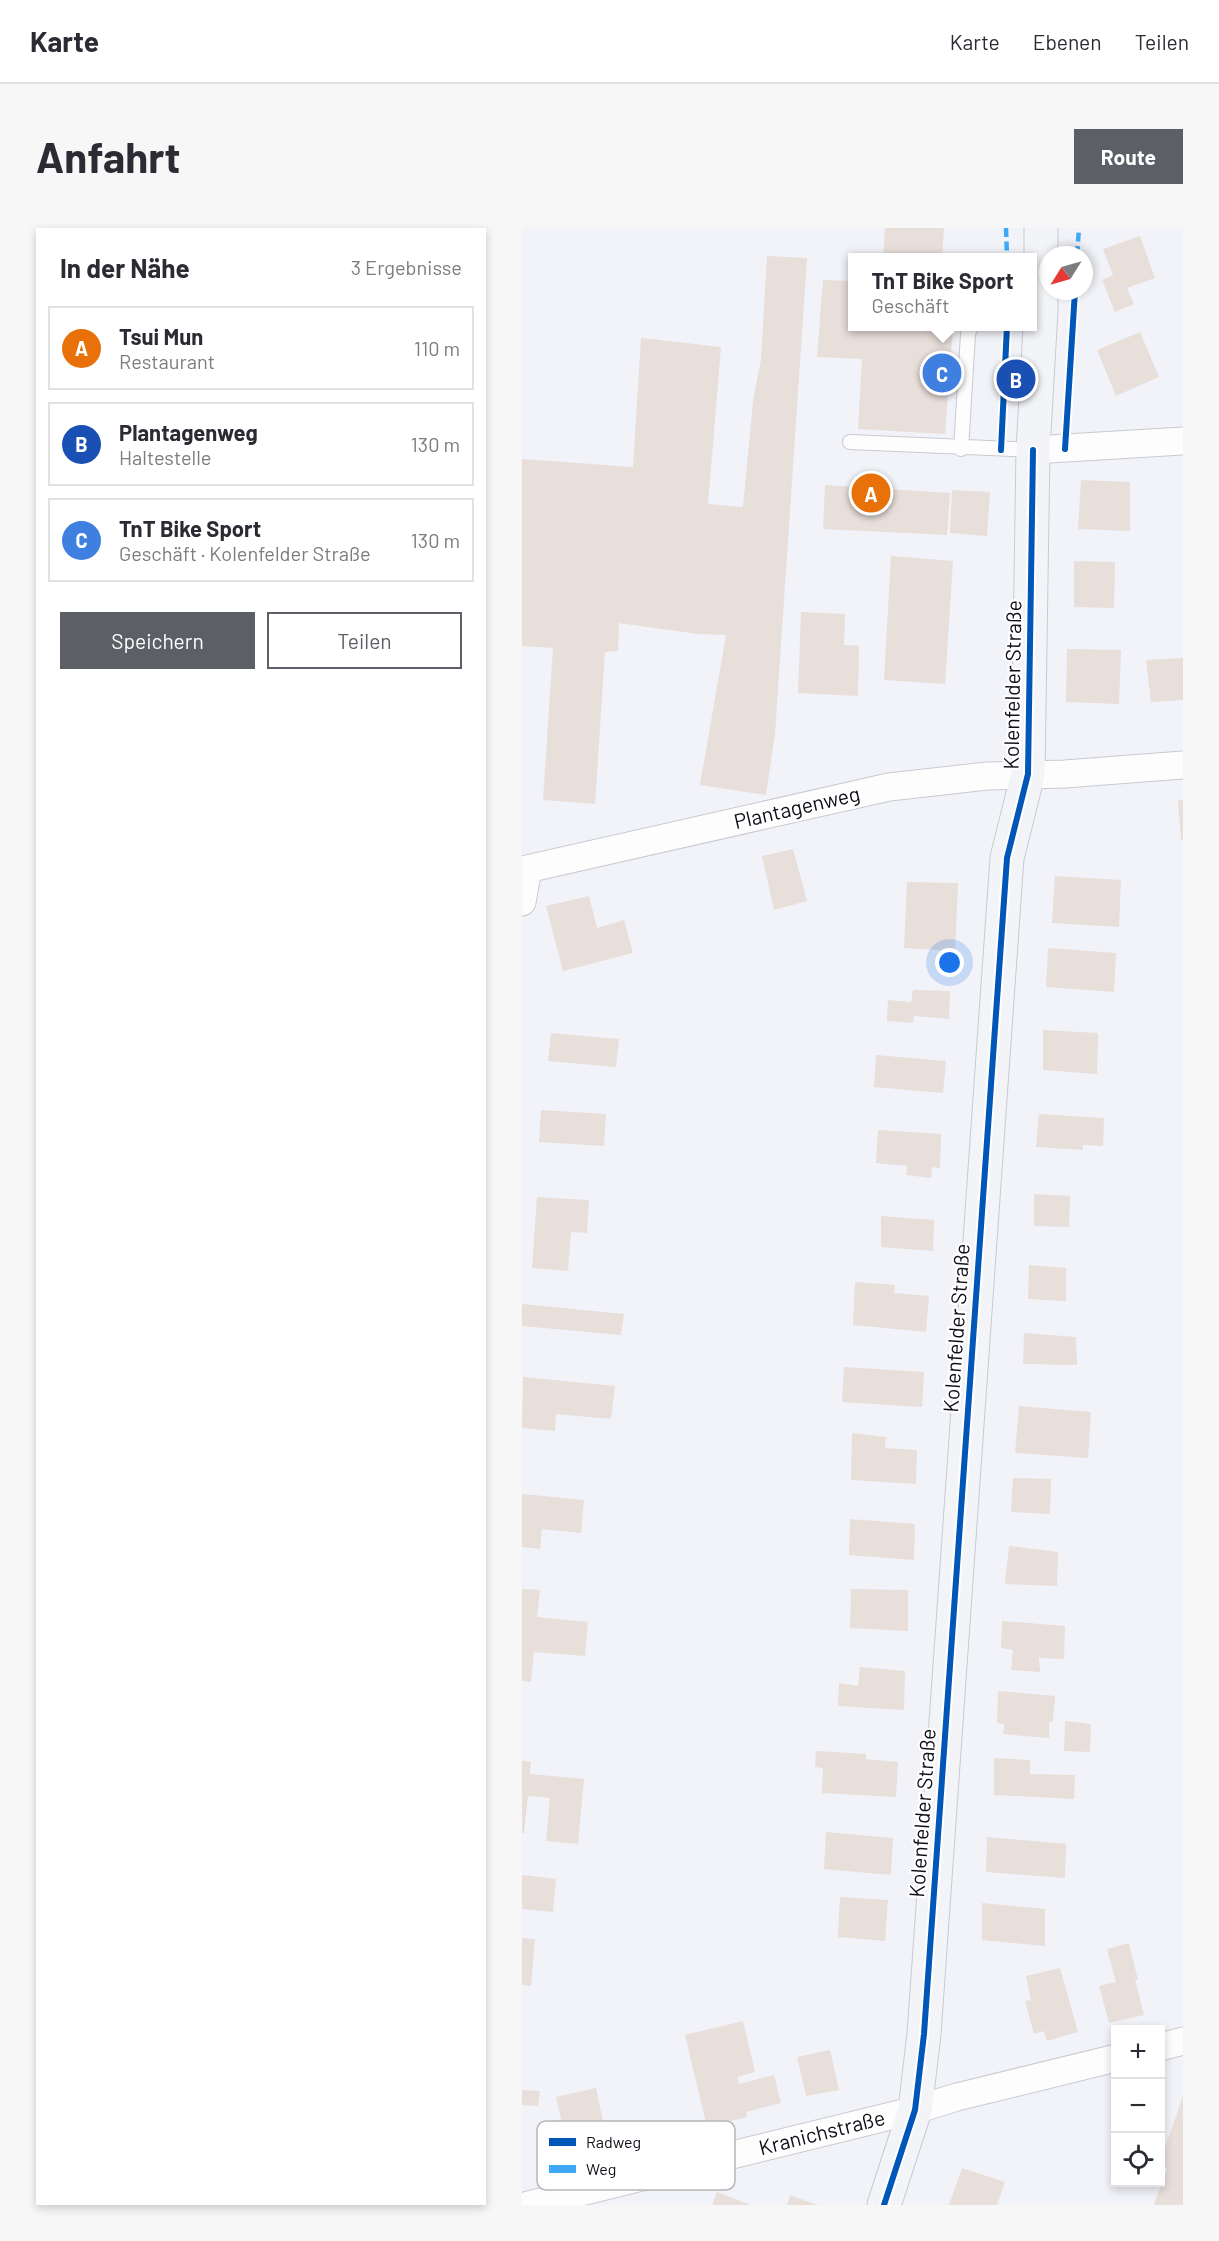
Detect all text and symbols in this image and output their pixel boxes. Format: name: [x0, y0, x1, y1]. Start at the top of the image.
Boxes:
text: Karte: [30, 24, 99, 58]
text: Karte: [950, 29, 1000, 54]
text: Ebenen: [1033, 29, 1102, 54]
text: Teilen: [1135, 29, 1189, 54]
button: Route: [1074, 129, 1183, 184]
text: Anfahrt: [36, 131, 181, 181]
north arrow: [1039, 246, 1093, 300]
text: In der Nähe: [60, 252, 190, 283]
popup: [848, 253, 1037, 331]
text: 3 Ergebnisse: [351, 255, 462, 279]
text: TnT Bike Sport: [872, 267, 1014, 293]
text: Geschäft: [872, 293, 950, 317]
text: Tsui Mun: [119, 323, 203, 349]
text: A: [75, 336, 88, 360]
text: 110 m: [414, 336, 460, 360]
text: Restaurant: [119, 349, 215, 373]
pin: C: [922, 350, 962, 396]
pin: B: [996, 356, 1036, 402]
text: Plantagenweg: [119, 419, 258, 445]
text: B: [75, 432, 88, 456]
text: 130 m: [411, 432, 460, 456]
text: Haltestelle: [119, 445, 211, 469]
pin: A: [852, 470, 890, 516]
text: TnT Bike Sport: [119, 515, 261, 541]
text: C: [75, 528, 88, 552]
text: 130 m: [411, 528, 460, 552]
text: Geschäft · Kolenfelder Straße: [119, 541, 371, 565]
street label: Kolenfelder Straße: [998, 600, 1025, 770]
button: Speichern: [60, 612, 255, 669]
button: Teilen: [267, 612, 462, 669]
street label: Plantagenweg: [731, 780, 862, 833]
your location: [935, 948, 964, 977]
street label: Kolenfelder Straße: [937, 1243, 974, 1413]
street label: Kolenfelder Straße: [903, 1728, 940, 1898]
map controls: [1111, 2025, 1165, 2187]
button: +: [1111, 2025, 1165, 2079]
button: −: [1111, 2079, 1165, 2133]
street label: Kranichstraße: [756, 2104, 887, 2159]
legend: [537, 2121, 735, 2190]
text: Radweg: [586, 2132, 641, 2151]
button: locate: [1111, 2133, 1165, 2187]
text: Weg: [586, 2159, 616, 2178]

